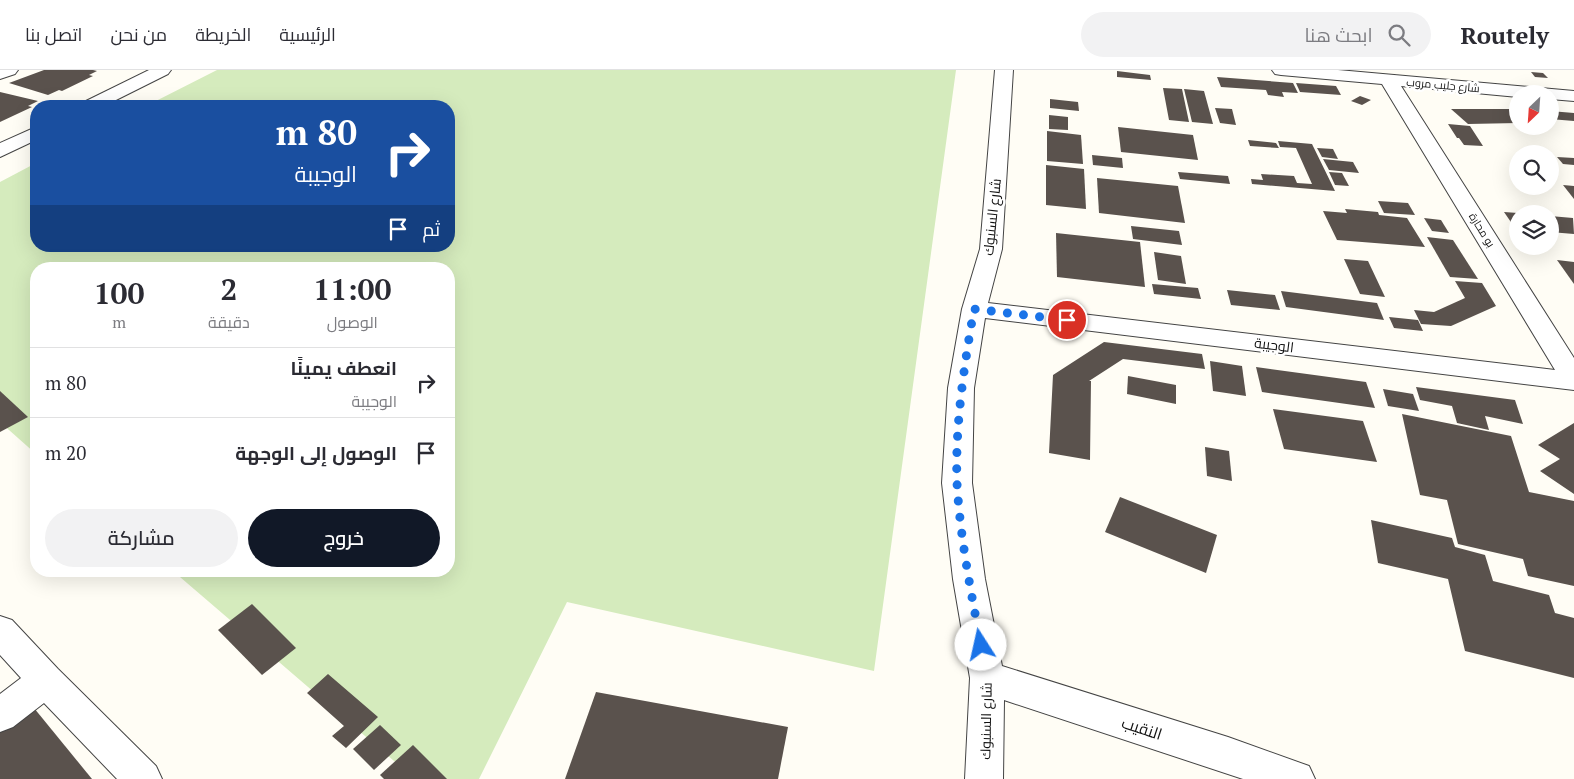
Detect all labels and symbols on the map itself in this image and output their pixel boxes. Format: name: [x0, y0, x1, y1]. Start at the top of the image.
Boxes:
street label: شارع جليب مروب: [1406, 75, 1480, 96]
north arrow: [1509, 85, 1559, 135]
street label: شارع السنبوك: [978, 177, 1005, 256]
street label: بو محارة: [1466, 210, 1498, 250]
pin: [1046, 299, 1088, 341]
street label: الوجيبة: [1253, 333, 1295, 356]
position arrow: [954, 618, 1006, 670]
street label: شارع السنبوك: [975, 682, 996, 760]
street label: النقيب: [1119, 711, 1165, 745]

